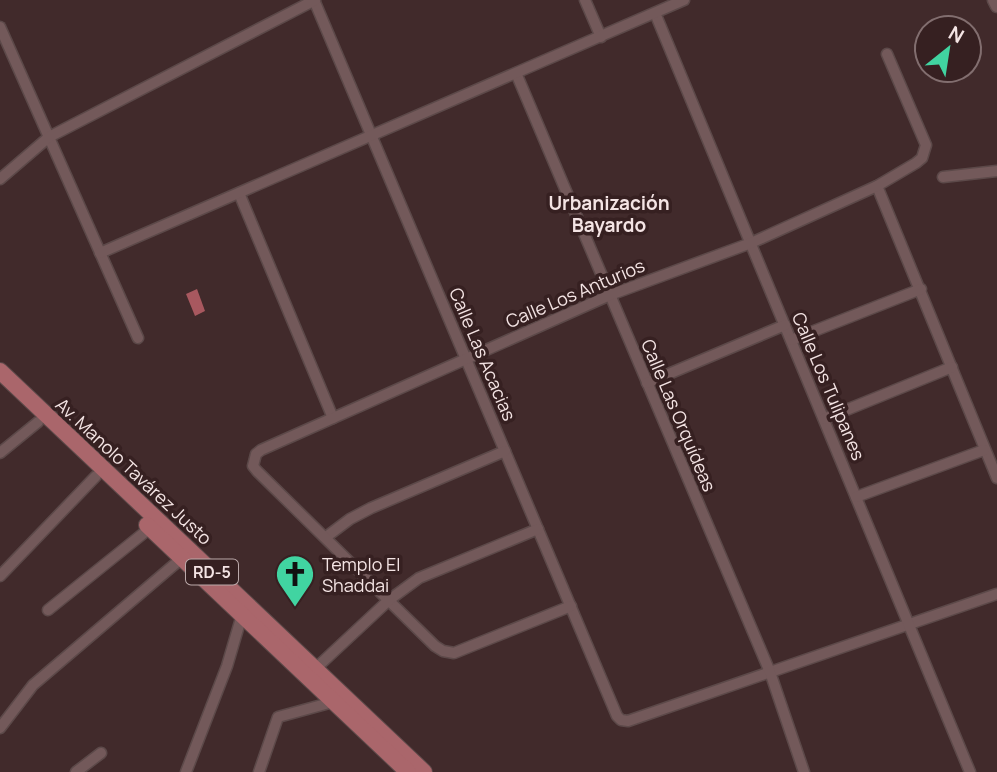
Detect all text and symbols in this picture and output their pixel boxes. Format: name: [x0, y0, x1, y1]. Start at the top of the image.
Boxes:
north arrow: [913, 14, 983, 84]
text: N: [944, 20, 969, 49]
district label: Urbanización Bayardo: [548, 190, 670, 238]
street label: Calle Los Anturios: [502, 253, 648, 333]
street label: Calle Las Acacias: [444, 284, 522, 424]
street label: Calle Los Tulipanes: [787, 308, 871, 464]
street label: Calle Las Orquídeas: [636, 335, 722, 495]
street label: Av. Manolo Tavárez Justo: [51, 392, 217, 550]
place label: Templo El Shaddai: [322, 552, 400, 597]
church icon: Templo El Shaddai: [274, 553, 316, 608]
road number: RD-5: [186, 559, 238, 584]

